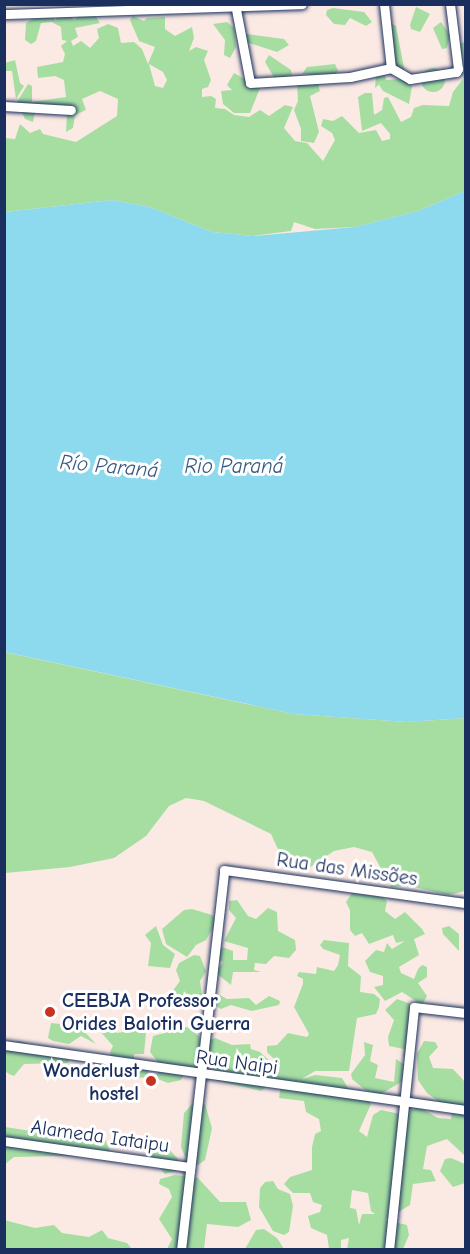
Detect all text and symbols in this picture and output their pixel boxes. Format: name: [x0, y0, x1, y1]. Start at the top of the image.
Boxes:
water label: Río Paraná: [59, 449, 159, 483]
water label: Rio Paraná: [185, 453, 283, 479]
street label: Rua das Missões: [275, 847, 419, 891]
place label: CEEBJA Professor Orides Balotin Guerra: [62, 988, 250, 1035]
marker: CEEBJA Professor Orides Balotin Guerra: [43, 1005, 57, 1019]
street label: Rua Naipi: [195, 1044, 279, 1080]
place label: Wonderlust hostel: [43, 1058, 139, 1105]
marker: Wonderlust hostel: [144, 1074, 158, 1088]
street label: Alameda Iataipu: [29, 1114, 171, 1158]

